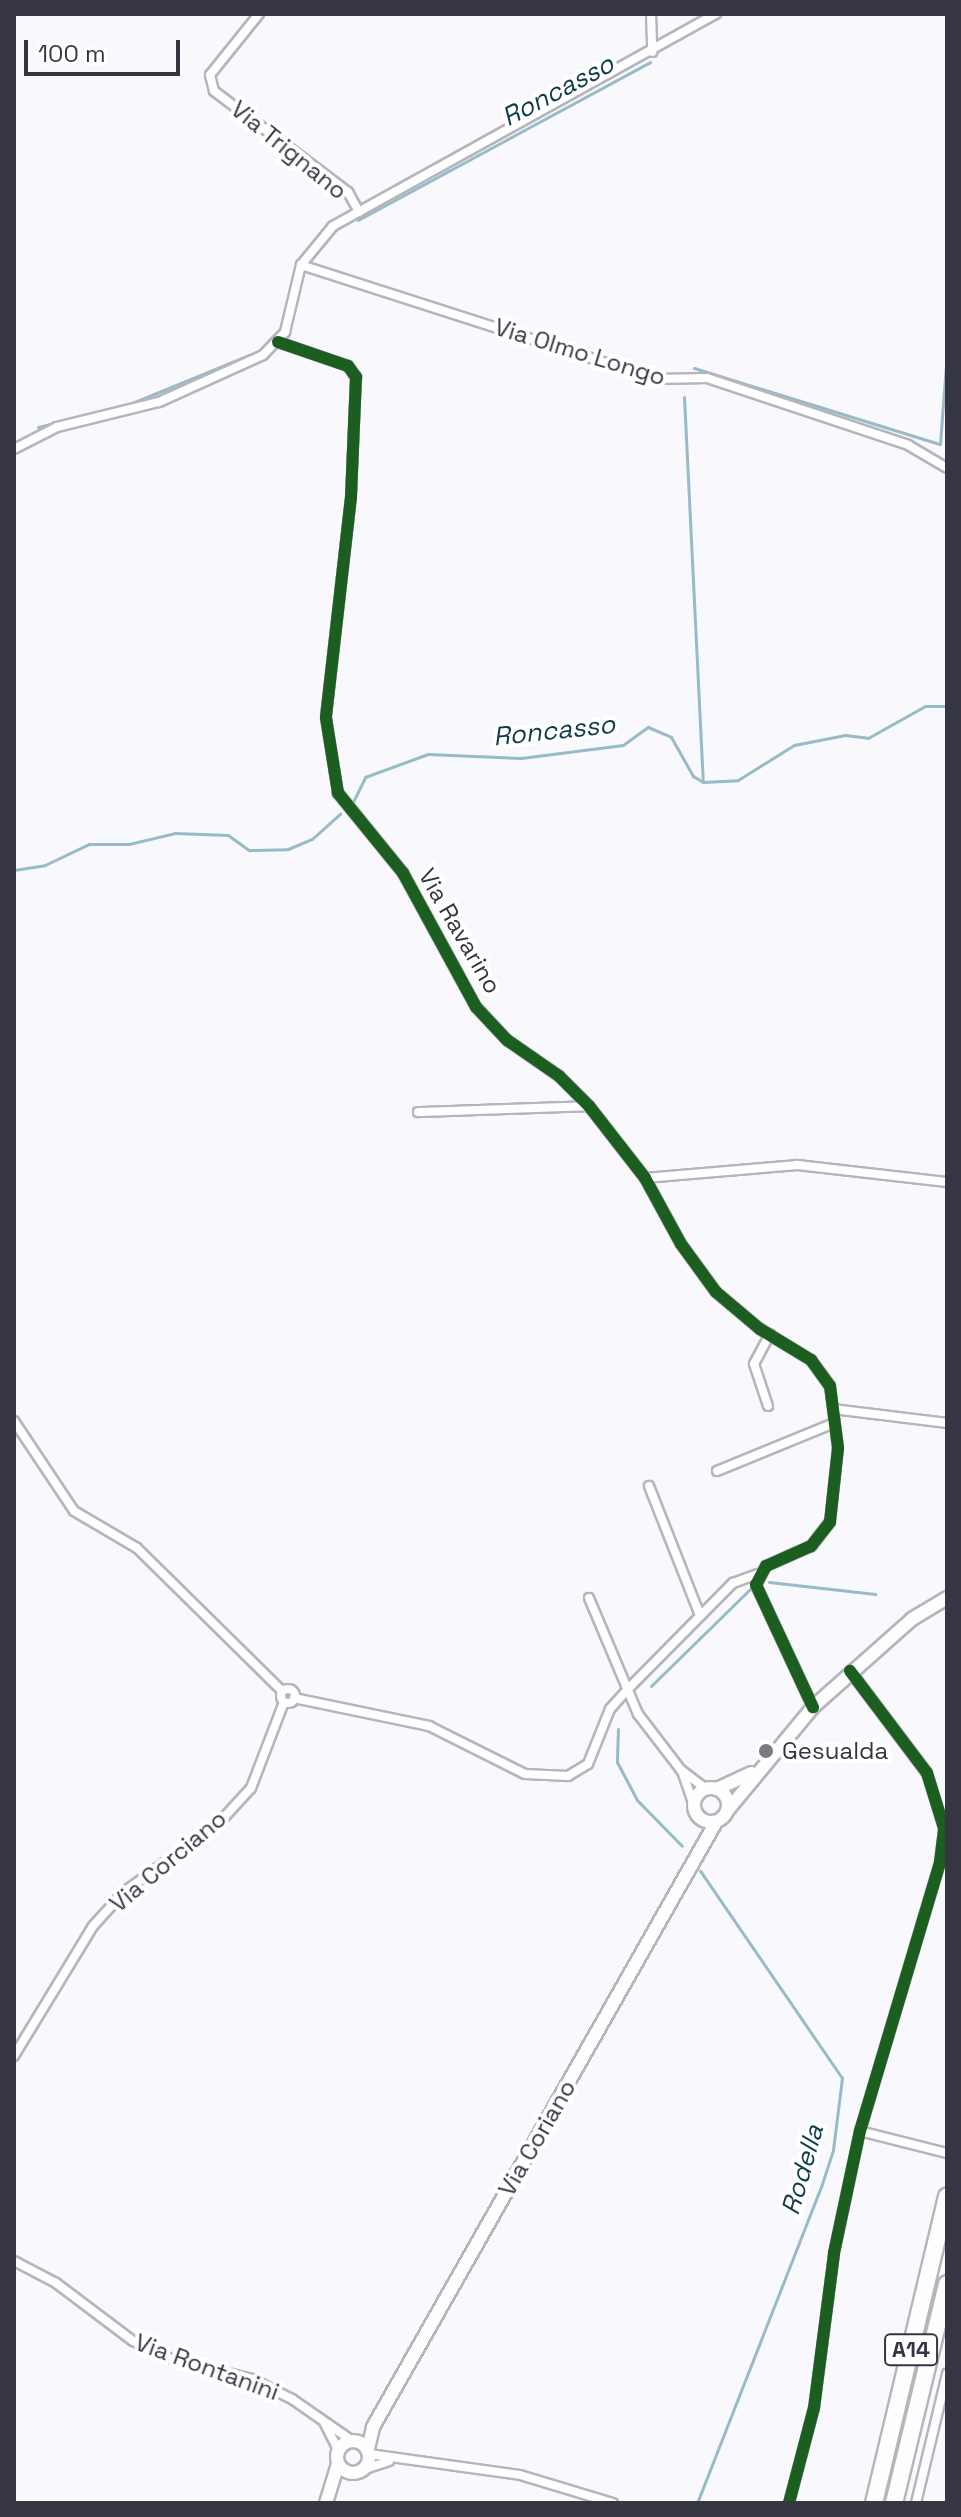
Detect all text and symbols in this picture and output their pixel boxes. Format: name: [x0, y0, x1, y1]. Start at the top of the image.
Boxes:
scale bar: [28, 24, 184, 74]
text: 100 m: [38, 38, 106, 69]
water label: Roncasso: [497, 49, 619, 133]
street label: Via Trignano: [225, 94, 353, 206]
street label: Via Olmo Longo: [491, 312, 669, 392]
water label: Roncasso: [492, 709, 616, 753]
street label: Via Ravarino: [413, 863, 507, 999]
place label: Gesualda: [782, 1737, 888, 1765]
marker: Gesualda: [757, 1742, 775, 1760]
street label: Via Corciano: [104, 1804, 232, 1918]
street label: Via Coriano: [492, 2075, 582, 2201]
water label: Rodella: [775, 2121, 831, 2219]
street label: Via Rontanini: [131, 2328, 283, 2406]
road number: A14: [883, 2332, 939, 2368]

